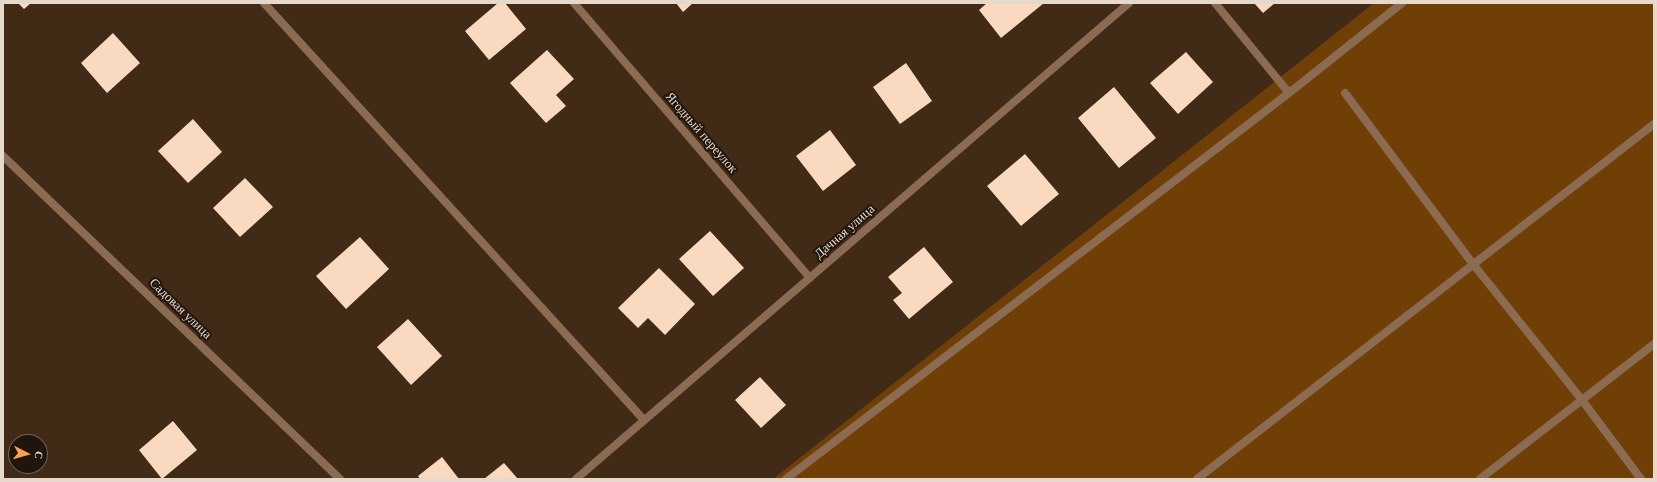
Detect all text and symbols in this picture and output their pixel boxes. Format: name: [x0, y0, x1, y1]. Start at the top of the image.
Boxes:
street label: Ягодный переулок: [662, 89, 740, 177]
street label: Дачная улица: [812, 202, 878, 262]
street label: Садовая улица: [146, 275, 214, 343]
north arrow: [8, 434, 48, 474]
text: С: [33, 451, 45, 460]

